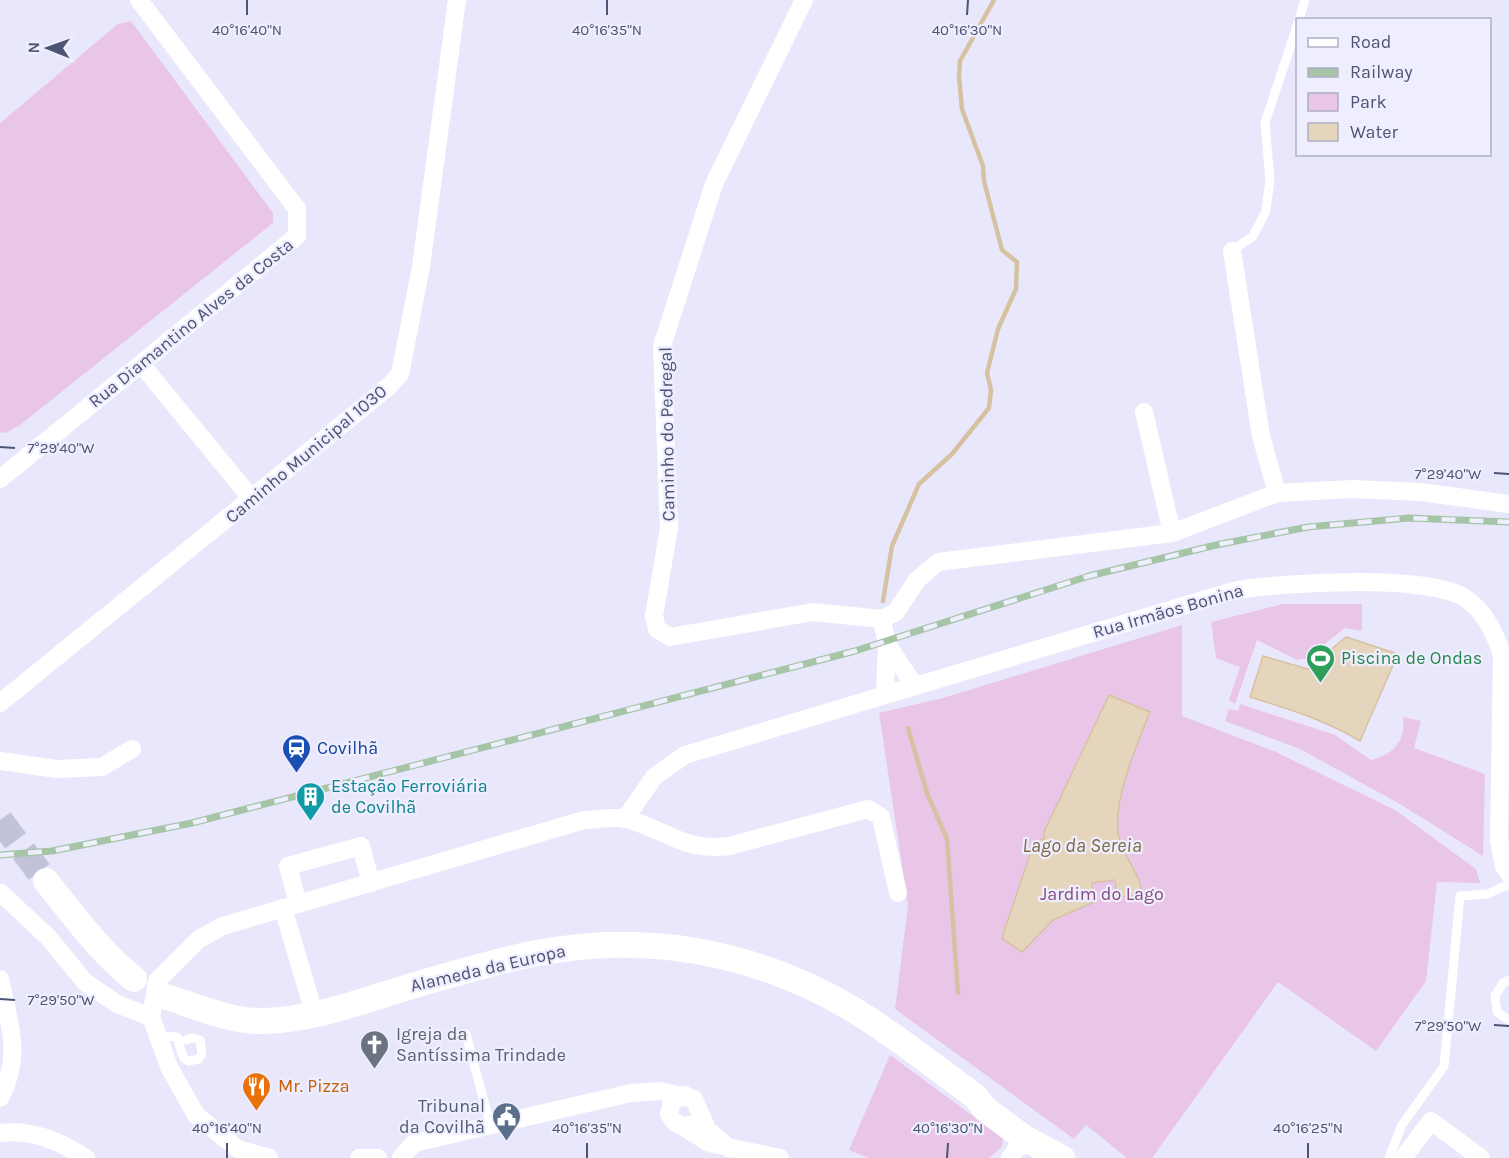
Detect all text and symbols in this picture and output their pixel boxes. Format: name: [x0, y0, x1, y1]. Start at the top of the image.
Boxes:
north arrow: [18, 18, 78, 78]
legend: [1296, 18, 1491, 156]
text: 40°16'40"N: [212, 21, 282, 39]
text: 40°16'35"N: [572, 21, 642, 39]
text: 40°16'30"N: [932, 21, 1002, 39]
text: Road: [1350, 31, 1391, 53]
text: N: [24, 42, 43, 54]
text: Railway: [1350, 61, 1413, 83]
text: Park: [1350, 91, 1387, 113]
text: Water: [1350, 121, 1398, 143]
street label: Rua Diamantino Alves da Costa: [84, 234, 298, 412]
street label: Caminho do Pedregal: [654, 347, 680, 521]
street label: Caminho Municipal 1030: [221, 380, 391, 528]
text: 7°29'40"W: [28, 439, 95, 457]
text: 7°29'40"W: [1415, 465, 1482, 483]
street label: Rua Irmãos Bonina: [1090, 579, 1246, 643]
sports icon: Piscina de Ondas: [1304, 642, 1336, 684]
place label: Piscina de Ondas: [1341, 647, 1482, 669]
station icon: Covilhã: [280, 732, 312, 774]
place label: Covilhã: [317, 737, 378, 759]
place label: Estação Ferroviária de Covilhã: [331, 775, 488, 818]
building icon: Estação Ferroviária de Covilhã: [294, 780, 326, 822]
water label: Lago da Sereia: [1022, 834, 1142, 857]
park label: Jardim do Lago: [1040, 883, 1164, 905]
street label: Alameda da Europa: [408, 939, 568, 997]
text: 7°29'50"W: [28, 991, 95, 1009]
text: 7°29'50"W: [1415, 1017, 1482, 1035]
place label: Igreja da Santíssima Trindade: [396, 1023, 566, 1066]
church icon: Igreja da Santíssima Trindade: [359, 1028, 391, 1070]
restaurant icon: Mr. Pizza: [241, 1070, 273, 1112]
place label: Mr. Pizza: [278, 1075, 350, 1097]
place label: Tribunal da Covilhã: [399, 1095, 485, 1138]
public building icon: Tribunal da Covilhã: [490, 1100, 522, 1142]
text: 40°16'40"N: [192, 1119, 262, 1137]
text: 40°16'35"N: [552, 1119, 622, 1137]
text: 40°16'30"N: [913, 1119, 983, 1137]
text: 40°16'25"N: [1273, 1119, 1343, 1137]

